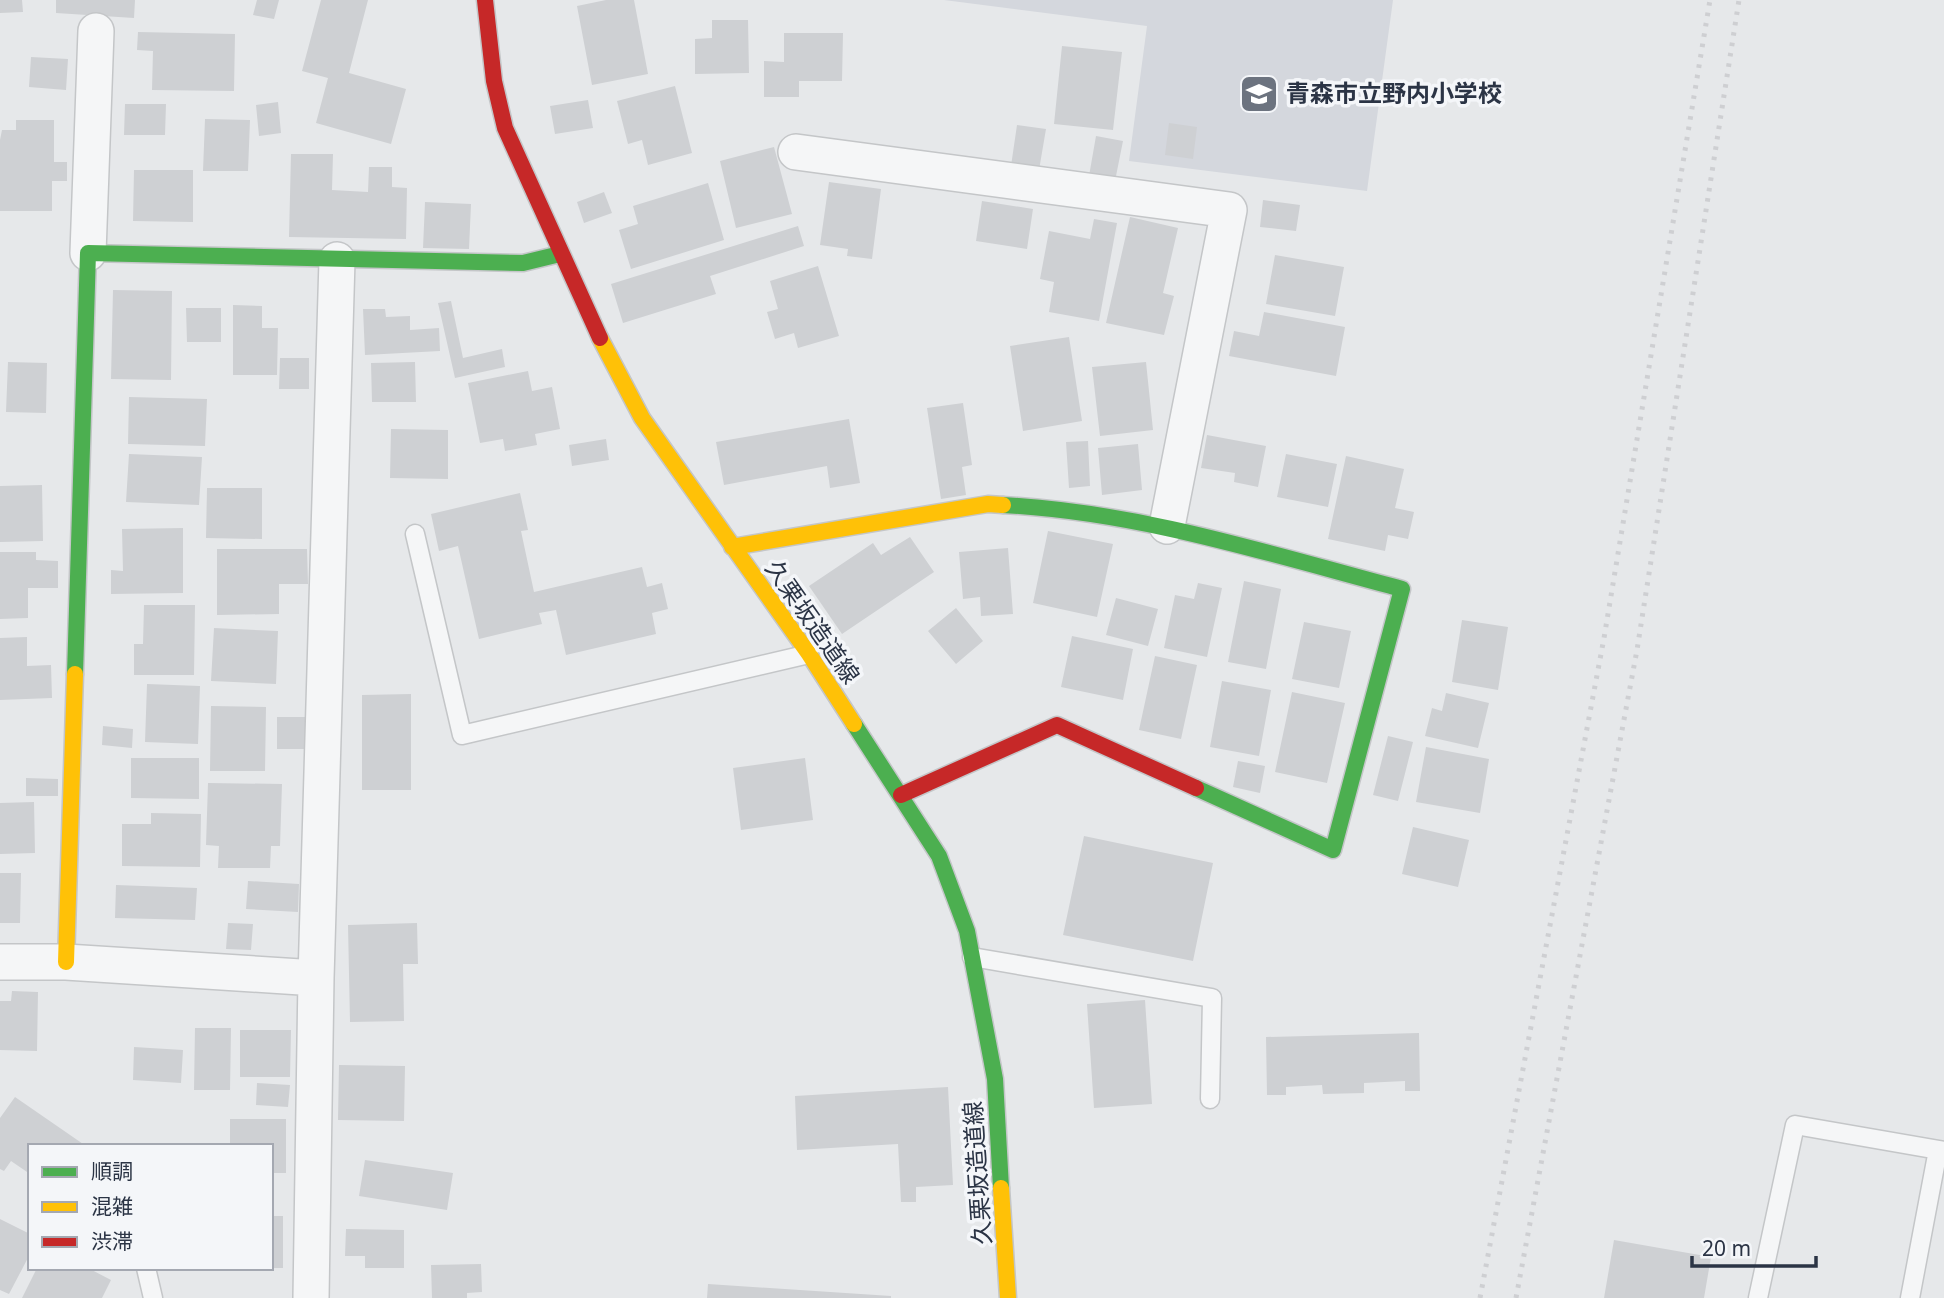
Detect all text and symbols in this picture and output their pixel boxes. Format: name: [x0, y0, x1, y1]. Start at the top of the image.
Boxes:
school or university icon: 青森市立野内小学校: [1238, 73, 1280, 115]
place label: 青森市立野内小学校: [1286, 76, 1502, 109]
street label: 久栗坂造道線: [758, 553, 868, 690]
street label: 久栗坂造道線: [955, 1100, 998, 1246]
legend: [28, 1144, 273, 1270]
text: 順調: [91, 1157, 133, 1185]
text: 混雑: [91, 1192, 133, 1220]
scale bar: [1692, 1224, 1816, 1268]
text: 渋滞: [91, 1227, 133, 1255]
text: 20 m: [1702, 1234, 1751, 1262]

